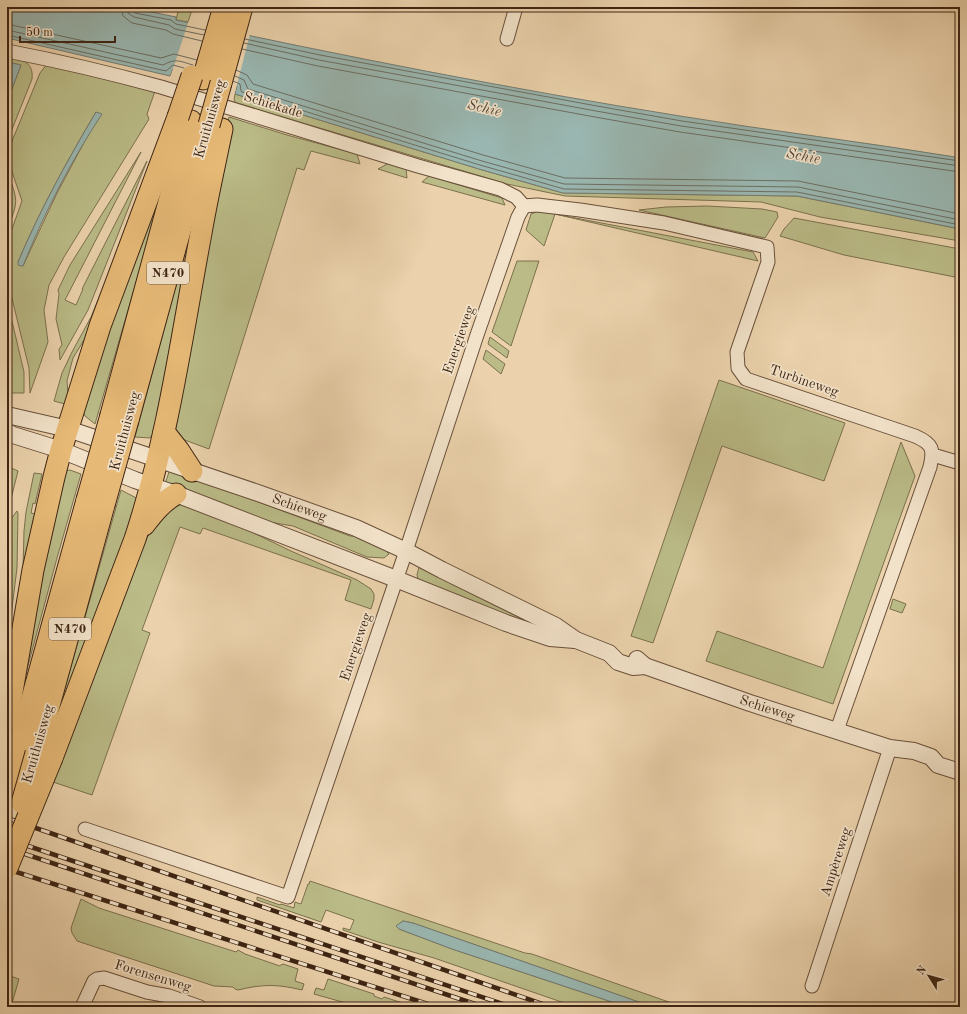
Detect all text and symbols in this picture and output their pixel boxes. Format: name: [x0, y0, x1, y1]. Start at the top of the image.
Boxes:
scale bar: [20, 18, 115, 44]
text: 50 m: [26, 26, 53, 39]
street label: Kruithuisweg: [192, 77, 228, 160]
street label: Schiekade: [242, 89, 304, 121]
water label: Schie: [465, 98, 503, 120]
water label: Schie: [785, 146, 821, 168]
road number: N470: [147, 262, 189, 284]
street label: Energieweg: [441, 304, 477, 376]
street label: Turbineweg: [768, 363, 841, 400]
street label: Kruithuisweg: [108, 389, 142, 472]
street label: Schieweg: [270, 492, 329, 524]
street label: Energieweg: [338, 611, 374, 683]
road number: N470: [49, 618, 91, 640]
street label: Schieweg: [738, 693, 797, 724]
street label: Kruithuisweg: [20, 702, 56, 785]
street label: Ampèreweg: [818, 825, 854, 898]
north arrow: [909, 956, 949, 996]
street label: Forensenweg: [113, 958, 193, 994]
text: N: [915, 964, 929, 978]

